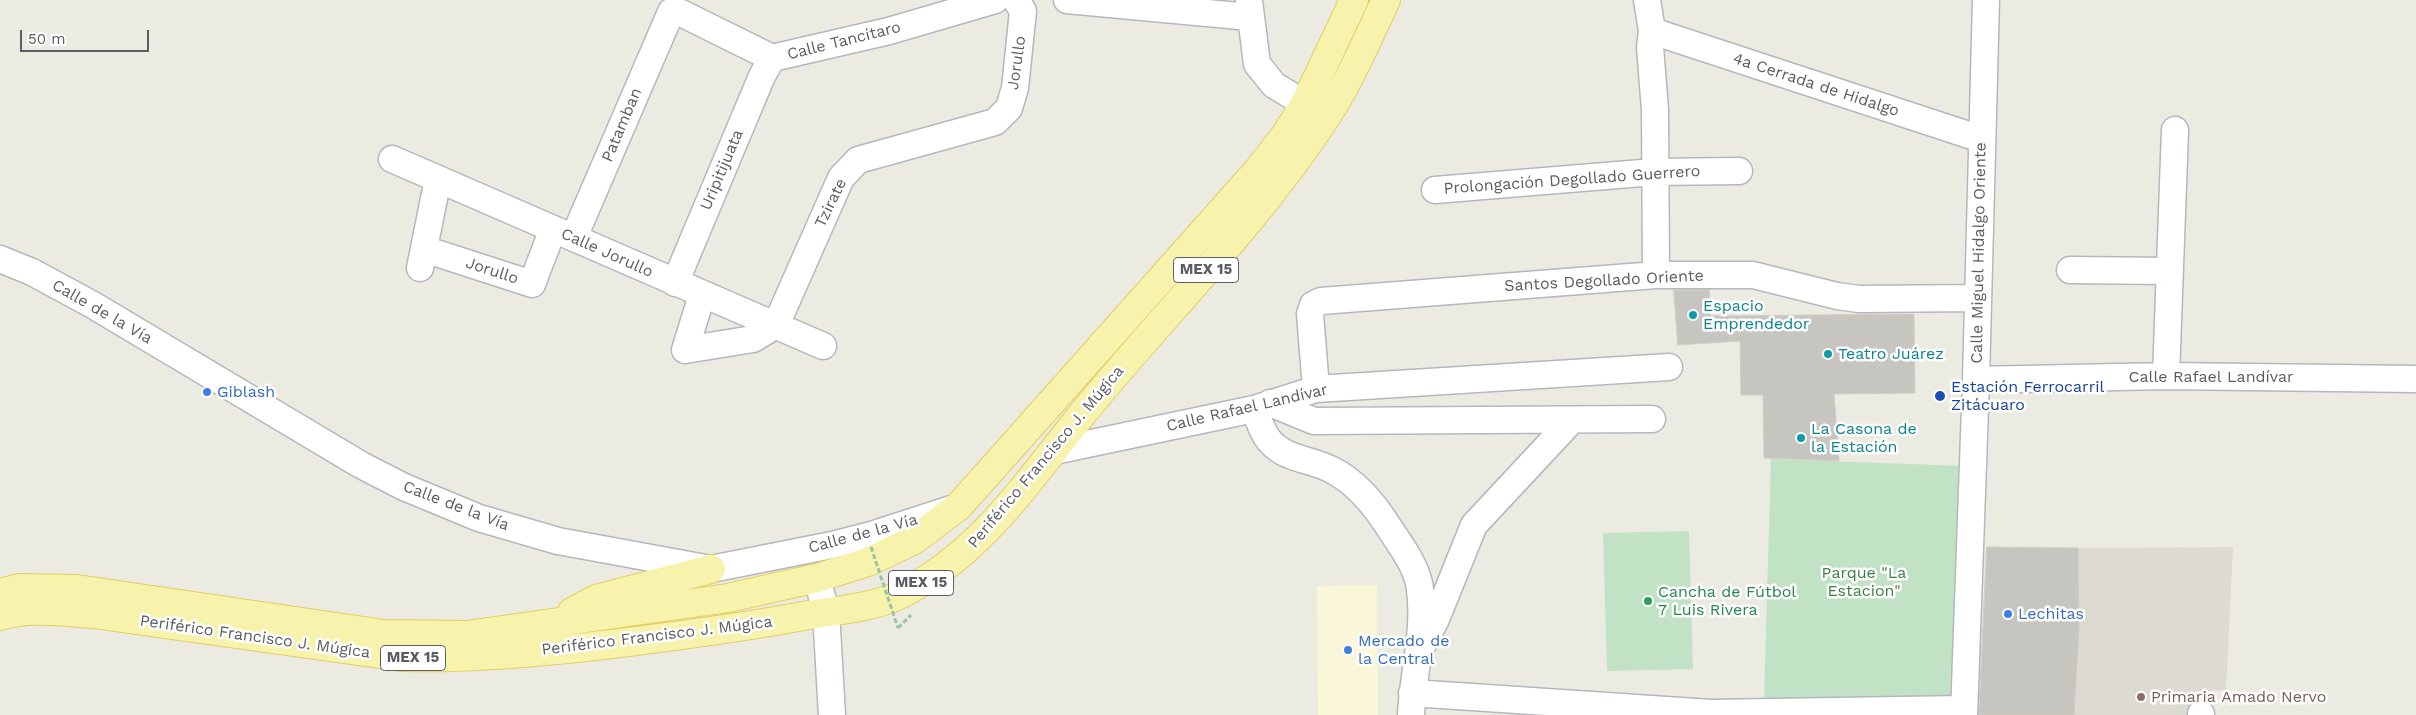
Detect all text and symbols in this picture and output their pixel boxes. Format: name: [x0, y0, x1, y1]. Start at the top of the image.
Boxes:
street label: Calle Tancítaro: [785, 18, 903, 64]
scale bar: [22, 20, 151, 52]
text: 50 m: [28, 30, 65, 48]
street label: Jorullo: [1004, 35, 1030, 91]
street label: 4a Cerrada de Hidalgo: [1730, 49, 1902, 121]
street label: Patamban: [598, 85, 646, 165]
street label: Uripitijuata: [696, 127, 748, 213]
street label: Calle Miguel Hidalgo Oriente: [1967, 142, 1991, 364]
street label: Prolongación Degollado Guerrero: [1443, 161, 1701, 199]
street label: Tzirate: [811, 175, 851, 231]
street label: Calle Jorullo: [558, 224, 656, 282]
street label: Jorullo: [463, 253, 521, 289]
road number: MEX 15: [1174, 258, 1238, 282]
street label: Santos Degollado Oriente: [1504, 266, 1704, 296]
street label: Calle de la Vía: [49, 276, 155, 348]
place label: Espacio Emprendedor: [1703, 296, 1809, 334]
marker: Espacio Emprendedor: [1687, 309, 1699, 321]
place label: Teatro Juárez: [1838, 344, 1944, 364]
marker: Teatro Juárez: [1822, 348, 1834, 360]
street label: Periférico Francisco J. Múgica: [964, 362, 1128, 552]
street label: Calle Rafael Landívar: [2128, 367, 2294, 387]
place label: Estación Ferrocarril Zitácuaro: [1951, 377, 2104, 415]
street label: Calle Rafael Landívar: [1164, 380, 1330, 436]
place label: Giblash: [217, 382, 275, 402]
marker: Giblash: [201, 386, 213, 398]
marker: Estación Ferrocarril Zitácuaro: [1933, 389, 1947, 403]
place label: La Casona de la Estación: [1811, 419, 1917, 457]
marker: La Casona de la Estación: [1795, 432, 1807, 444]
street label: Calle de la Vía: [400, 477, 512, 535]
street label: Calle de la Vía: [806, 510, 920, 558]
park label: Parque "La Estacion": [1822, 563, 1906, 601]
road number: MEX 15: [888, 570, 954, 596]
place label: Cancha de Fútbol 7 Luis Rivera: [1658, 582, 1796, 620]
marker: Cancha de Fútbol 7 Luis Rivera: [1642, 595, 1654, 607]
place label: Lechitas: [2018, 604, 2084, 624]
marker: Lechitas: [2002, 608, 2014, 620]
street label: Periférico Francisco J. Múgica: [139, 611, 371, 663]
street label: Periférico Francisco J. Múgica: [541, 612, 773, 660]
place label: Mercado de la Central: [1358, 631, 1449, 669]
marker: Mercado de la Central: [1342, 644, 1354, 656]
road number: MEX 15: [380, 646, 446, 670]
place label: Primaria Amado Nervo: [2151, 687, 2326, 707]
marker: Primaria Amado Nervo: [2135, 691, 2147, 703]

